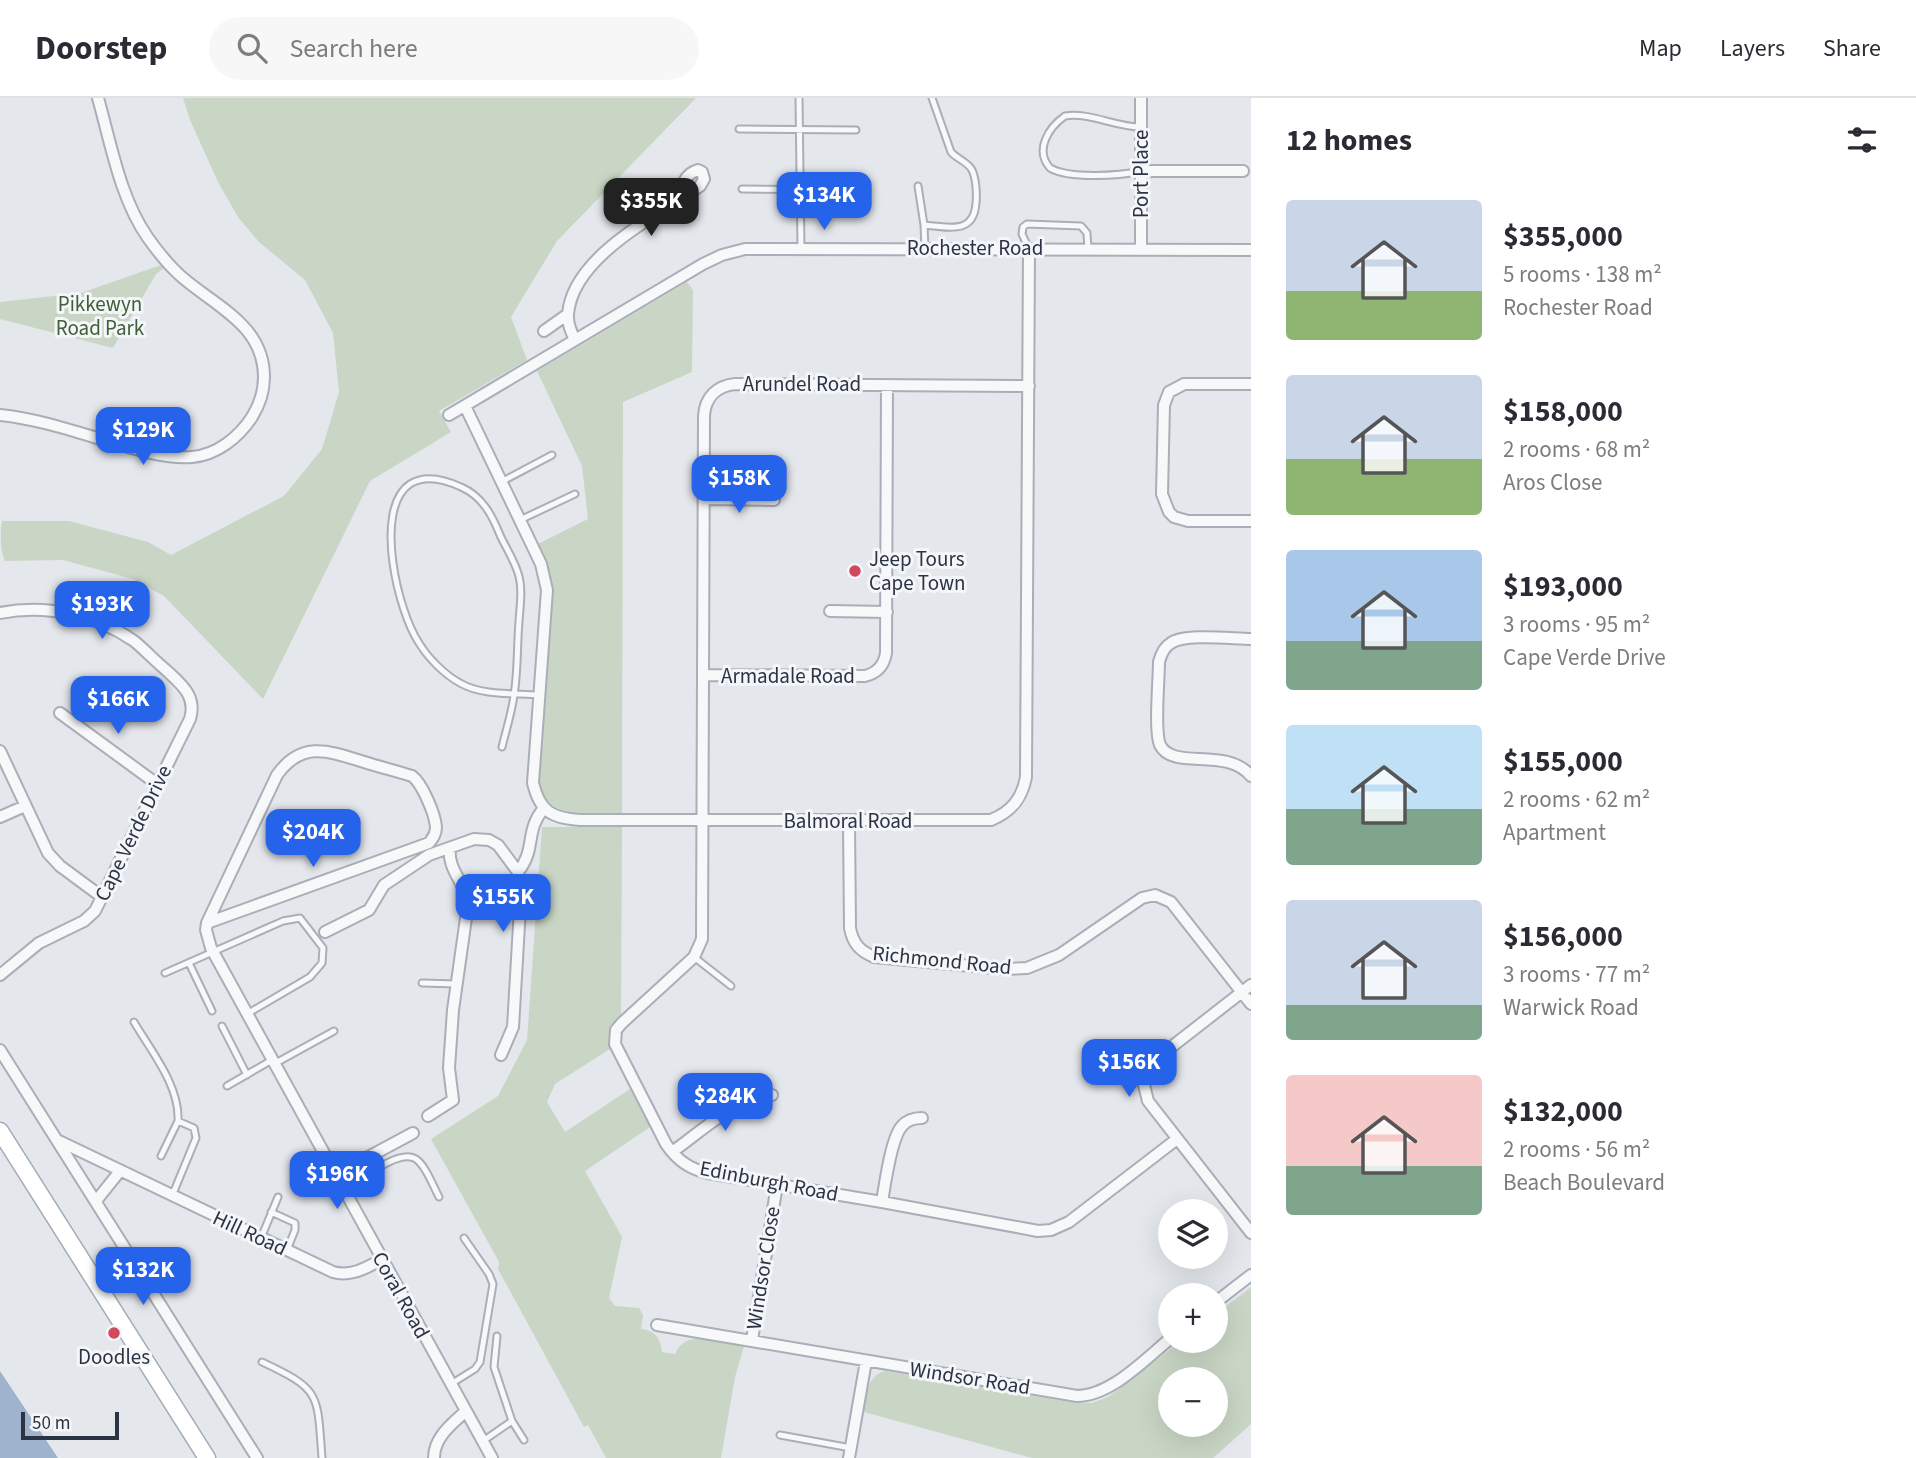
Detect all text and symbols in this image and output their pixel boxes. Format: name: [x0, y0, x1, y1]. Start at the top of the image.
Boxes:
search box: [209, 17, 699, 80]
text: Doorstep: [35, 25, 167, 72]
icon: search: [233, 29, 271, 67]
text: Search here: [289, 30, 418, 67]
text: Map: [1639, 31, 1682, 66]
text: Layers: [1720, 31, 1785, 66]
text: Share: [1823, 31, 1881, 66]
text: 12 homes: [1286, 119, 1412, 162]
icon: filters: [1843, 121, 1881, 159]
street label: Port Place: [1126, 130, 1156, 218]
pin: $134K: [775, 172, 873, 232]
pin: $355K: [602, 178, 700, 238]
text: $134K: [793, 178, 855, 211]
text: $355K: [620, 184, 682, 217]
text: $355,000: [1503, 215, 1623, 258]
icon: home: [1342, 228, 1426, 312]
street label: Rochester Road: [907, 233, 1043, 263]
text: 5 rooms · 138 m²: [1503, 258, 1662, 291]
park label: Pikkewyn Road Park: [56, 289, 145, 343]
text: Rochester Road: [1503, 291, 1653, 324]
street label: Arundel Road: [743, 369, 861, 399]
text: $158,000: [1503, 390, 1623, 433]
icon: home: [1342, 403, 1426, 487]
pin: $129K: [94, 408, 192, 467]
text: $129K: [112, 413, 174, 446]
text: 2 rooms · 68 m²: [1503, 433, 1650, 466]
pin: $158K: [690, 456, 788, 515]
text: $158K: [708, 461, 770, 494]
text: Aros Close: [1503, 466, 1602, 499]
place label: Jeep Tours Cape Town: [869, 544, 966, 598]
marker: Jeep Tours Cape Town: [847, 563, 863, 579]
text: $193,000: [1503, 565, 1623, 608]
icon: home: [1342, 578, 1426, 662]
pin: $193K: [53, 582, 151, 641]
text: $193K: [71, 587, 133, 620]
text: 3 rooms · 95 m²: [1503, 608, 1650, 641]
text: Cape Verde Drive: [1503, 641, 1666, 674]
street label: Armadale Road: [721, 661, 855, 691]
pin: $166K: [69, 676, 167, 736]
text: $166K: [87, 682, 149, 715]
text: $155,000: [1503, 740, 1623, 783]
icon: home: [1342, 753, 1426, 837]
street label: Cape Verde Drive: [87, 760, 179, 906]
text: 2 rooms · 62 m²: [1503, 783, 1650, 816]
street label: Balmoral Road: [783, 806, 913, 836]
pin: $204K: [264, 810, 362, 869]
text: $204K: [282, 815, 344, 848]
text: Apartment: [1503, 816, 1606, 849]
pin: $155K: [454, 874, 552, 934]
text: $155K: [472, 880, 534, 913]
text: $156,000: [1503, 915, 1623, 958]
icon: home: [1342, 928, 1426, 1012]
street label: Richmond Road: [871, 938, 1013, 982]
text: 3 rooms · 77 m²: [1503, 958, 1650, 991]
text: Warwick Road: [1503, 991, 1639, 1024]
pin: $156K: [1080, 1040, 1178, 1099]
text: $156K: [1098, 1045, 1160, 1078]
pin: $284K: [676, 1074, 774, 1133]
text: $284K: [694, 1079, 756, 1112]
text: $132,000: [1503, 1090, 1623, 1133]
icon: home: [1342, 1103, 1426, 1187]
text: 2 rooms · 56 m²: [1503, 1133, 1650, 1166]
pin: $196K: [288, 1152, 386, 1211]
street label: Edinburgh Road: [697, 1153, 841, 1209]
text: $196K: [306, 1157, 368, 1190]
text: Beach Boulevard: [1503, 1166, 1665, 1199]
map controls: [1158, 1199, 1228, 1437]
button: layers: [1158, 1199, 1228, 1269]
street label: Hill Road: [208, 1203, 292, 1263]
street label: Windsor Close: [738, 1204, 788, 1332]
street label: Coral Road: [365, 1246, 437, 1344]
pin: $132K: [94, 1248, 192, 1307]
text: $132K: [112, 1253, 174, 1286]
button: +: [1158, 1283, 1228, 1353]
marker: Doodles: [106, 1325, 122, 1341]
place label: Doodles: [78, 1342, 150, 1372]
street label: Windsor Road: [908, 1354, 1032, 1402]
button: −: [1158, 1367, 1228, 1437]
scale bar: [21, 1409, 119, 1441]
text: 50 m: [32, 1410, 70, 1437]

